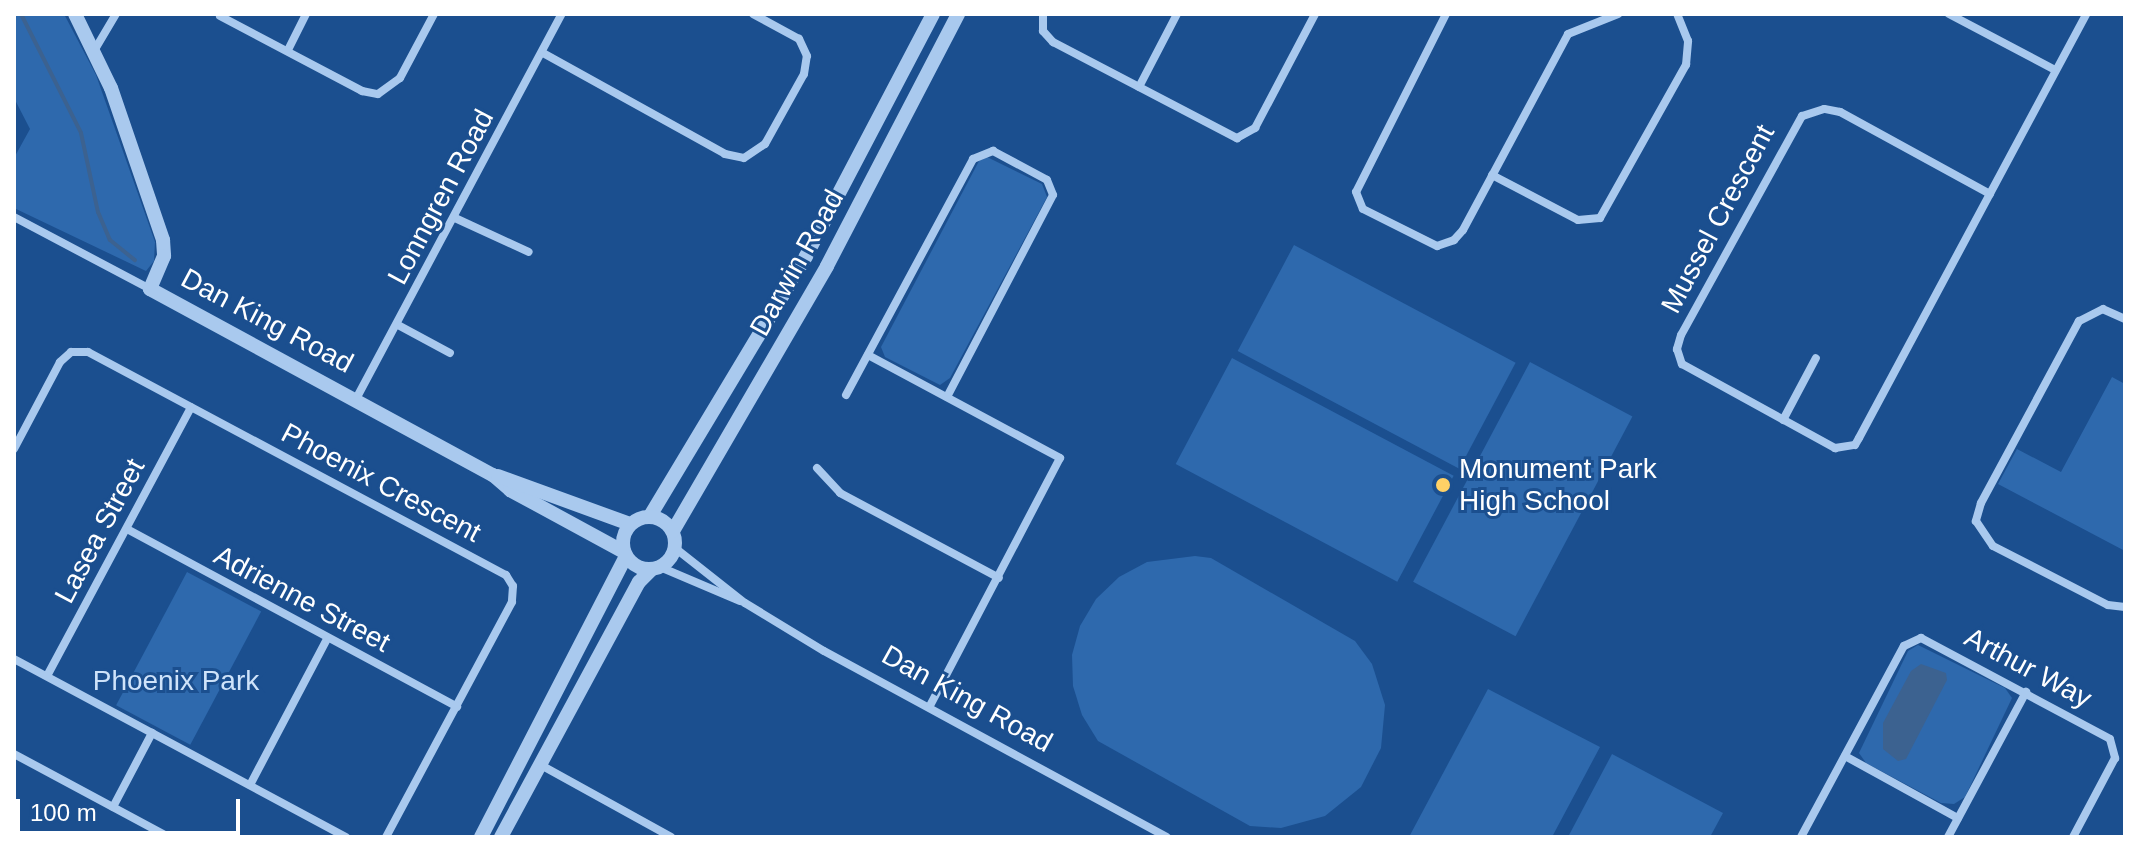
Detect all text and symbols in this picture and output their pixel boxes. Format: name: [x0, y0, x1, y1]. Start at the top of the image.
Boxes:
street label: Lonngren Road: [381, 104, 501, 290]
street label: Mussel Crescent: [1654, 119, 1782, 319]
street label: Darwin Road: [743, 184, 851, 342]
street label: Dan King Road: [175, 262, 359, 380]
street label: Phoenix Crescent: [276, 416, 486, 550]
place label: Monument Park High School: [1459, 452, 1657, 518]
street label: Lasea Street: [48, 453, 152, 609]
marker: Monument Park High School: [1434, 476, 1452, 494]
street label: Adrienne Street: [208, 538, 396, 660]
street label: Arthur Way: [1959, 621, 2097, 715]
street label: Dan King Road: [876, 638, 1058, 760]
park label: Phoenix Park: [93, 664, 259, 698]
scale bar: [20, 783, 244, 833]
text: 100 m: [30, 799, 97, 826]

